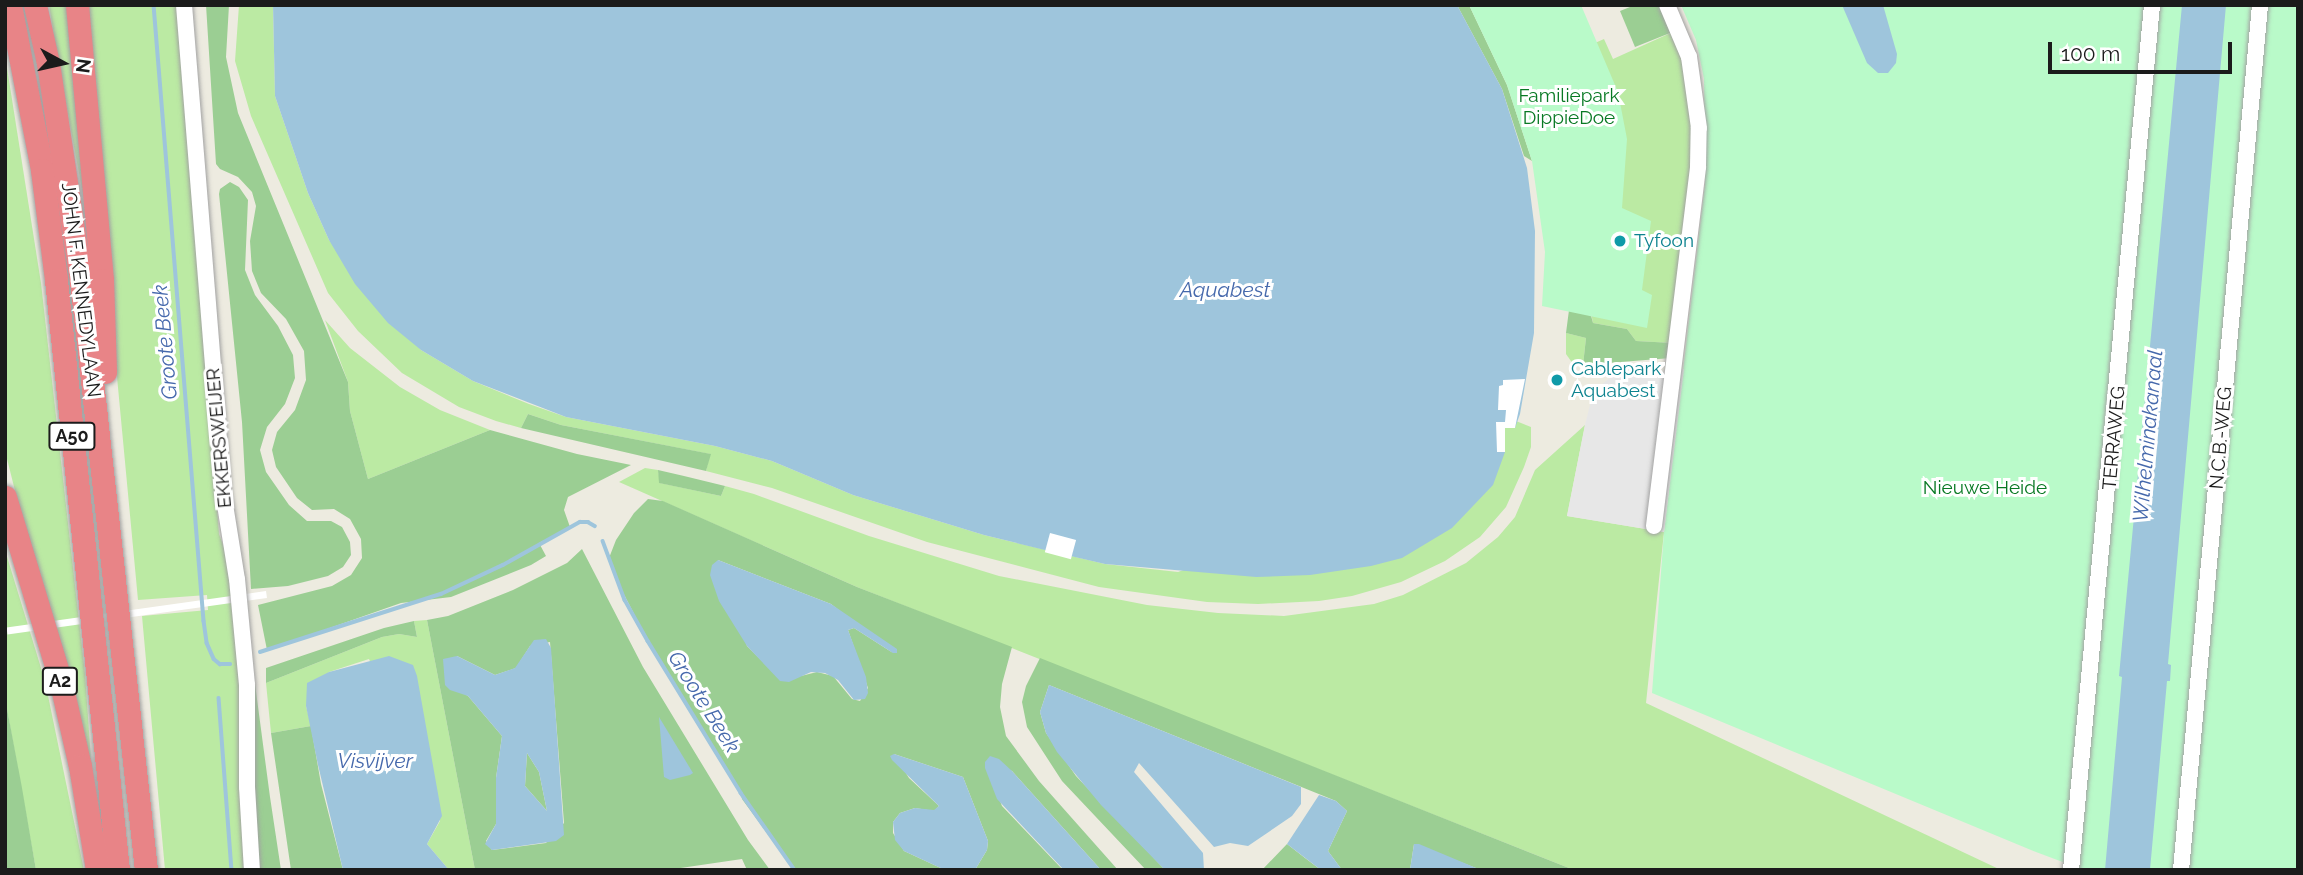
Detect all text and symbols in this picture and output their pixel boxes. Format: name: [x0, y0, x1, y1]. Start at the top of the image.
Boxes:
north arrow: [28, 28, 98, 98]
scale bar: [2051, 28, 2235, 72]
text: 100 m: [2061, 41, 2120, 66]
text: N: [72, 57, 96, 75]
park label: Familiepark DippieDoe: [1518, 85, 1620, 129]
street label: JOHN F. KENNEDYLAAN: [57, 181, 105, 399]
place label: Tyfoon: [1634, 230, 1694, 252]
marker: Tyfoon: [1612, 233, 1628, 249]
water label: Aquabest: [1180, 277, 1270, 303]
water label: Groote Beek: [147, 283, 183, 401]
water label: Wilhelminakanaal: [2128, 349, 2168, 523]
place label: Cablepark Aquabest: [1571, 358, 1661, 402]
street label: EKKERSWEIJER: [202, 367, 236, 509]
marker: Cablepark Aquabest: [1549, 372, 1565, 388]
street label: TERRAWEG: [2098, 385, 2130, 491]
street label: N.C.B.-WEG: [2205, 386, 2237, 490]
road number: A50: [48, 422, 96, 450]
park label: Nieuwe Heide: [1923, 477, 2047, 499]
water label: Groote Beek: [663, 646, 745, 758]
road number: A2: [41, 666, 79, 696]
water label: Visvijver: [337, 748, 413, 774]

